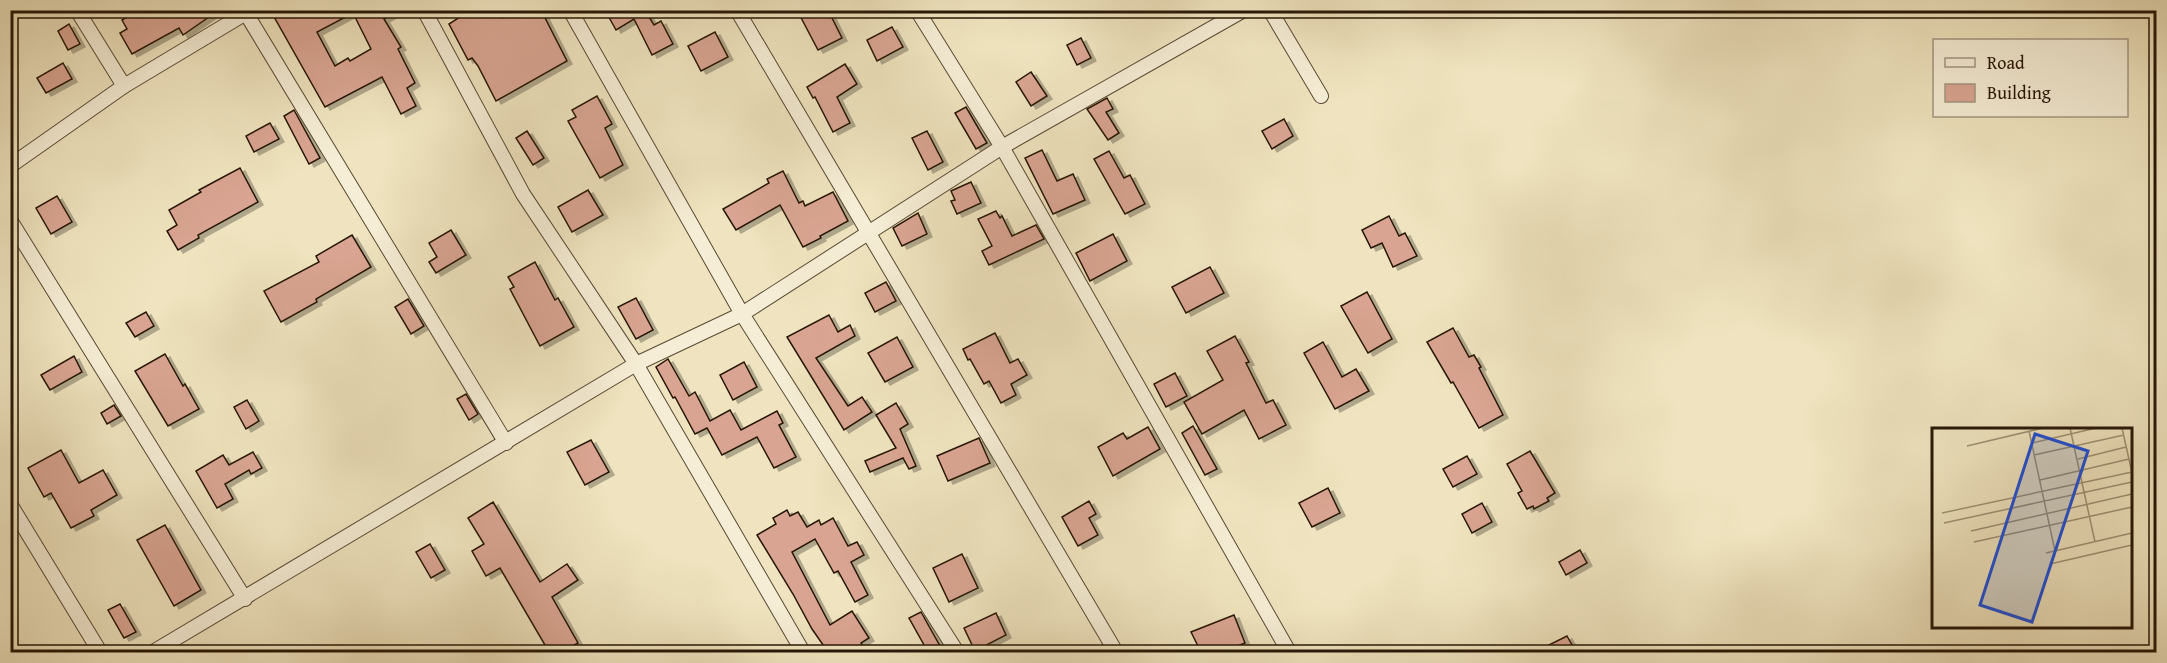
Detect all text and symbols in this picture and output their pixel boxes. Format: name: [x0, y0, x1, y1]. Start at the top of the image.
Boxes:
legend: [1933, 39, 2128, 117]
text: Road: [1987, 49, 2025, 76]
text: Building: [1987, 79, 2051, 106]
inset map: [1932, 428, 2131, 627]

